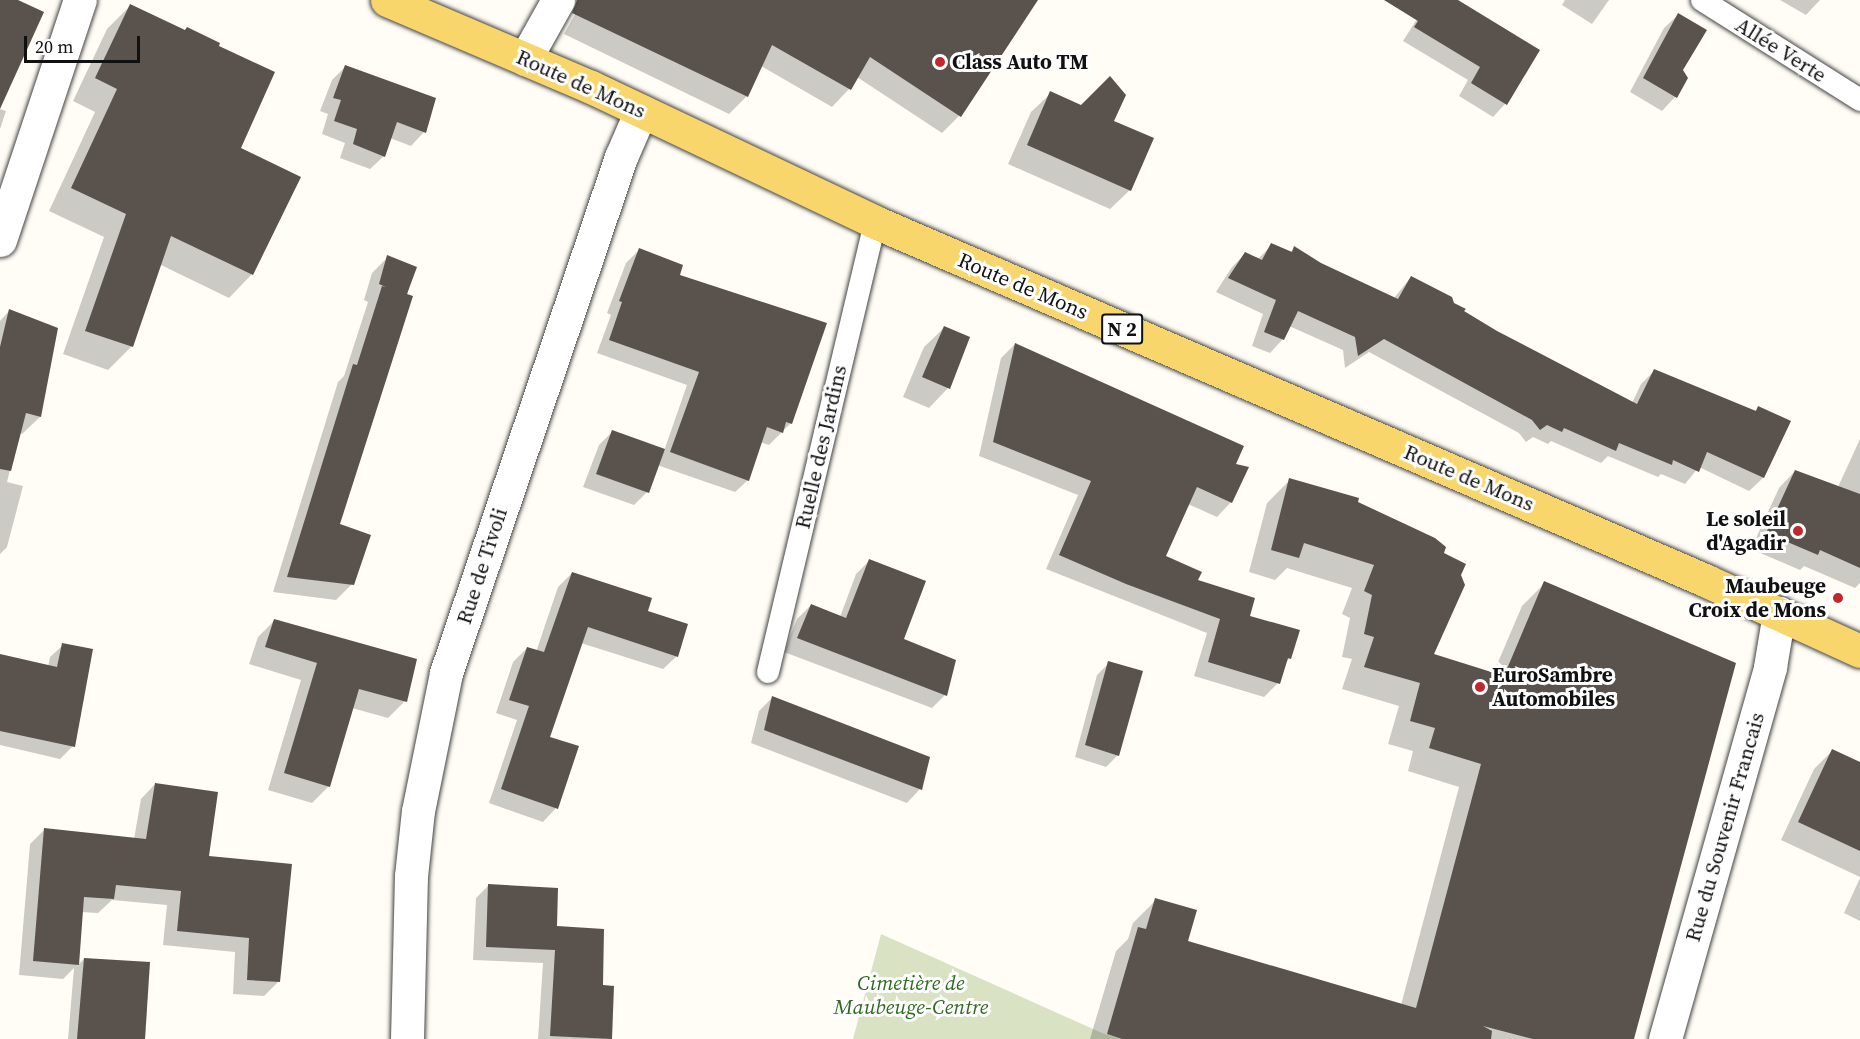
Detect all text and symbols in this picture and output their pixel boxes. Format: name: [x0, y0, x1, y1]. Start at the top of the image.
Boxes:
street label: Allée Verte: [1731, 12, 1831, 88]
scale bar: [27, 24, 142, 62]
text: 20 m: [35, 34, 73, 59]
street label: Route de Mons: [512, 44, 650, 124]
place label: Class Auto TM: [952, 49, 1088, 75]
marker: Class Auto TM: [933, 55, 947, 69]
street label: Route de Mons: [954, 247, 1092, 325]
road number: N 2: [1101, 312, 1143, 346]
street label: Ruelle des Jardins: [790, 363, 852, 531]
street label: Route de Mons: [1400, 439, 1538, 517]
street label: Rue de Tivoli: [451, 504, 513, 628]
place label: Le soleil d'Agadir: [1706, 506, 1786, 556]
marker: Le soleil d'Agadir: [1791, 524, 1805, 538]
place label: Maubeuge Croix de Mons: [1688, 573, 1826, 623]
marker: Maubeuge Croix de Mons: [1831, 591, 1845, 605]
place label: EuroSambre Automobiles: [1492, 662, 1615, 712]
marker: EuroSambre Automobiles: [1473, 680, 1487, 694]
street label: Rue du Souvenir Francais: [1680, 709, 1770, 945]
park label: Cimetière de Maubeuge-Centre: [834, 970, 988, 1020]

